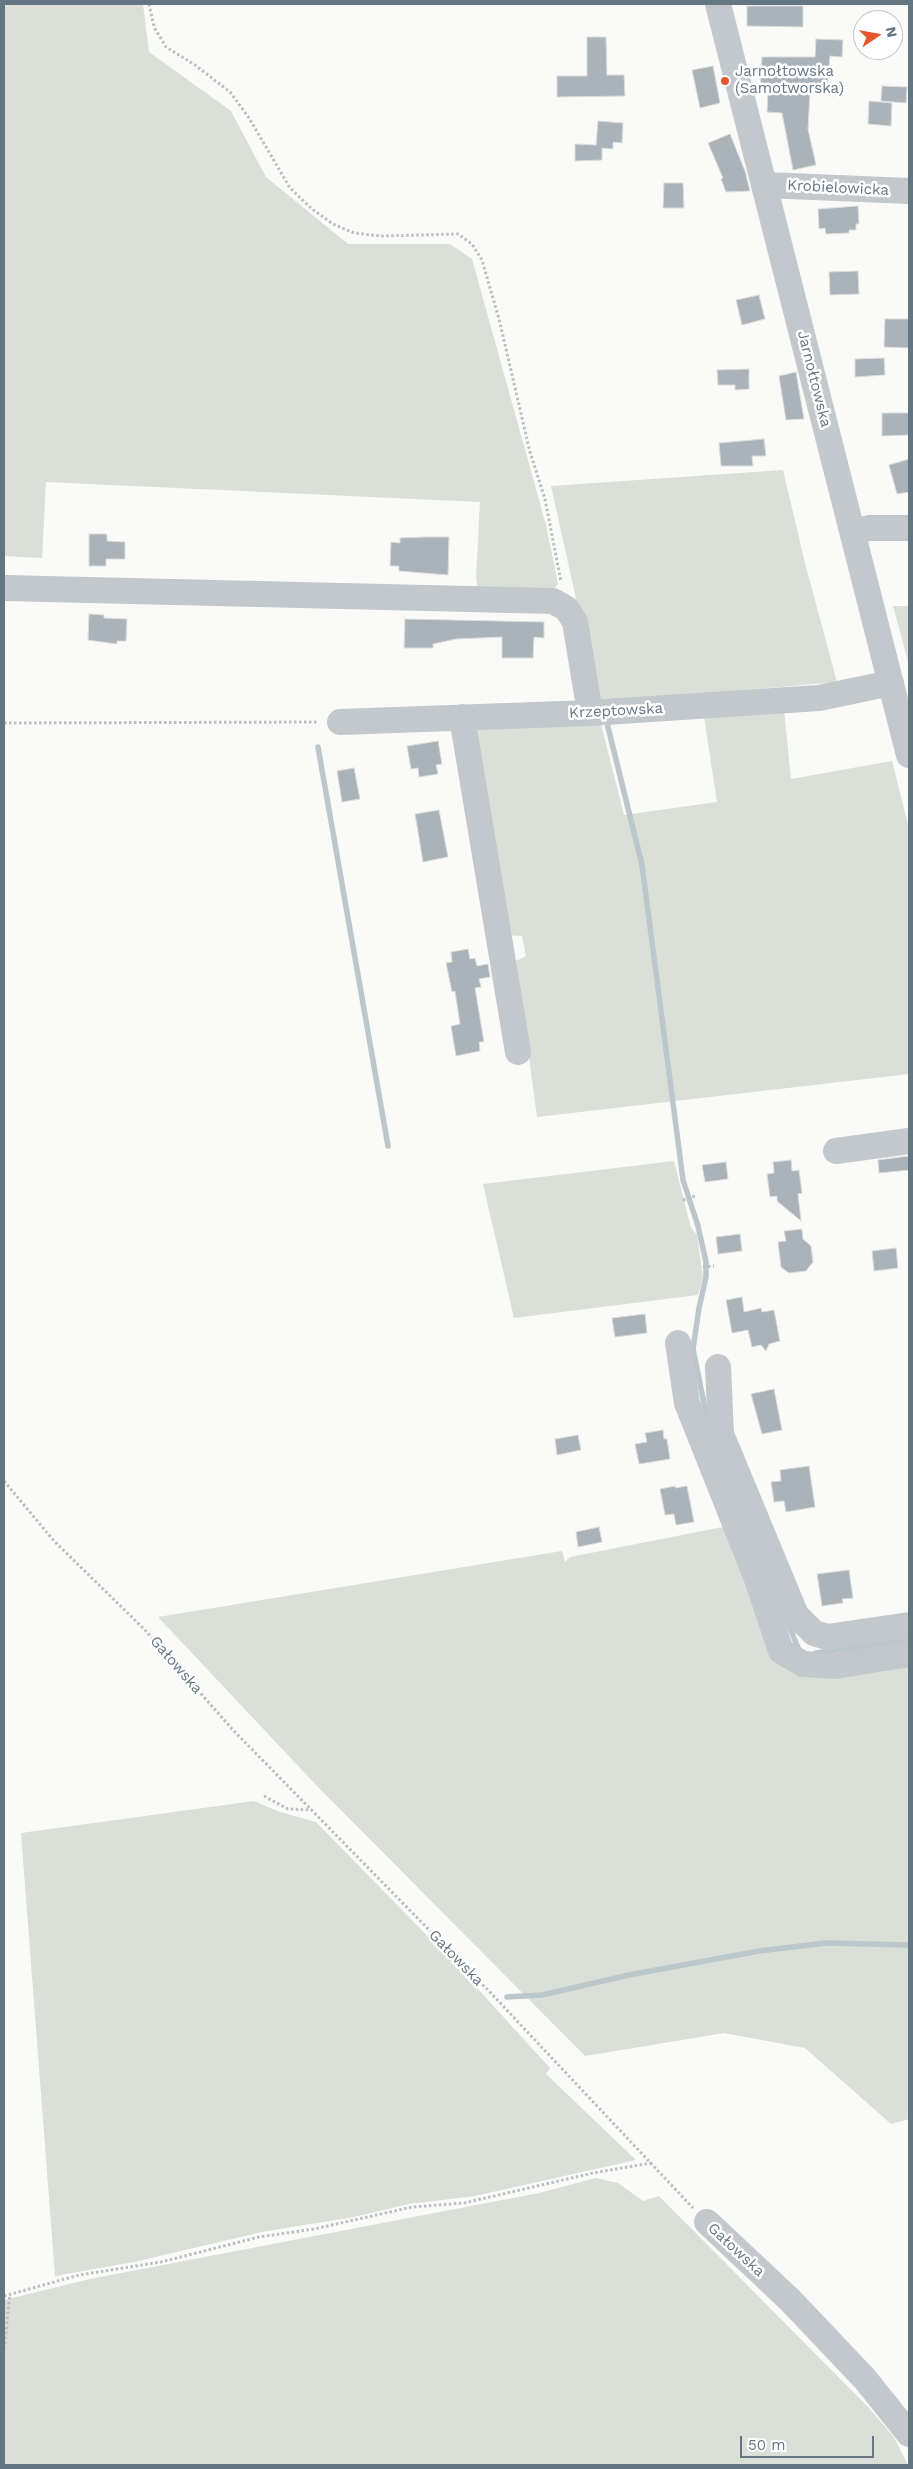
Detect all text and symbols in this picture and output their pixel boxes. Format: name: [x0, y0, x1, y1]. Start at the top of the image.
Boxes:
north arrow: [853, 10, 903, 60]
text: N: [883, 25, 901, 39]
place label: Jarnołtowska (Samotworska): [735, 63, 844, 98]
marker: Jarnołtowska (Samotworska): [719, 75, 731, 87]
street label: Krobielowicka: [787, 176, 889, 200]
street label: Jarnołtowska: [793, 329, 835, 429]
street label: Krzeptowska: [569, 700, 663, 722]
street label: Gałowska: [146, 1632, 206, 1698]
street label: Gałowska: [425, 1926, 487, 1990]
street label: Gałowska: [704, 2219, 768, 2281]
scale bar: [743, 2426, 877, 2458]
text: 50 m: [748, 2436, 785, 2454]

